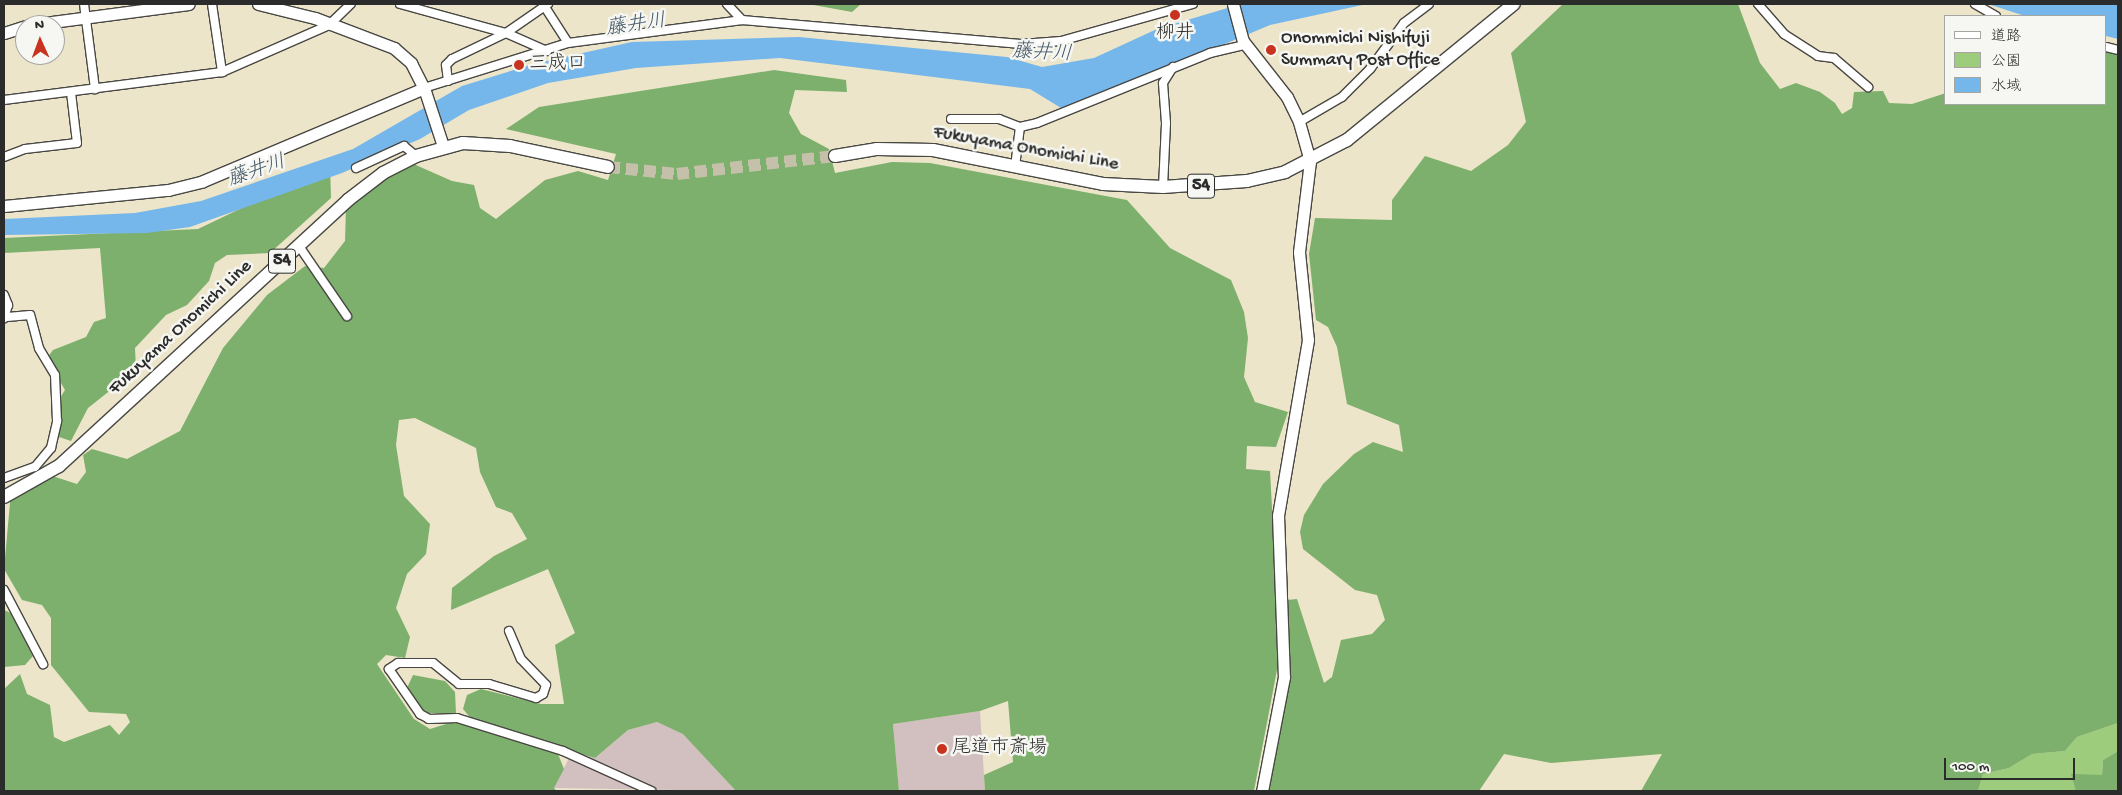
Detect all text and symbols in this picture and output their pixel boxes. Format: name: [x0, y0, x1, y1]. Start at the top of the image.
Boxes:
marker: 柳井: [1169, 9, 1181, 21]
water label: 藤井川: [605, 10, 667, 42]
north arrow: [15, 15, 65, 65]
legend: [1944, 15, 2107, 105]
text: N: [35, 17, 44, 34]
place label: 柳井: [1156, 23, 1194, 45]
place label: Onommichi Nishifuji Summary Post Office: [1281, 28, 1440, 72]
text: 道路: [1991, 28, 2021, 46]
water label: 藤井川: [1011, 40, 1073, 68]
marker: Onommichi Nishifuji Summary Post Office: [1265, 44, 1277, 56]
text: 公園: [1991, 53, 2021, 71]
place label: 三成口: [529, 54, 586, 76]
marker: 三成口: [513, 59, 525, 71]
text: 水域: [1991, 78, 2021, 96]
street label: Fukuyama Onomichi Line: [932, 121, 1120, 177]
water label: 藤井川: [225, 151, 289, 193]
road number: 54: [1186, 170, 1216, 202]
road number: 54: [267, 246, 297, 276]
street label: Fukuyama Onomichi Line: [105, 256, 257, 400]
place label: 尾道市斎場: [952, 738, 1047, 760]
marker: 尾道市斎場: [936, 743, 948, 755]
scale bar: [1947, 748, 2078, 780]
text: 100 m: [1952, 758, 1989, 776]

